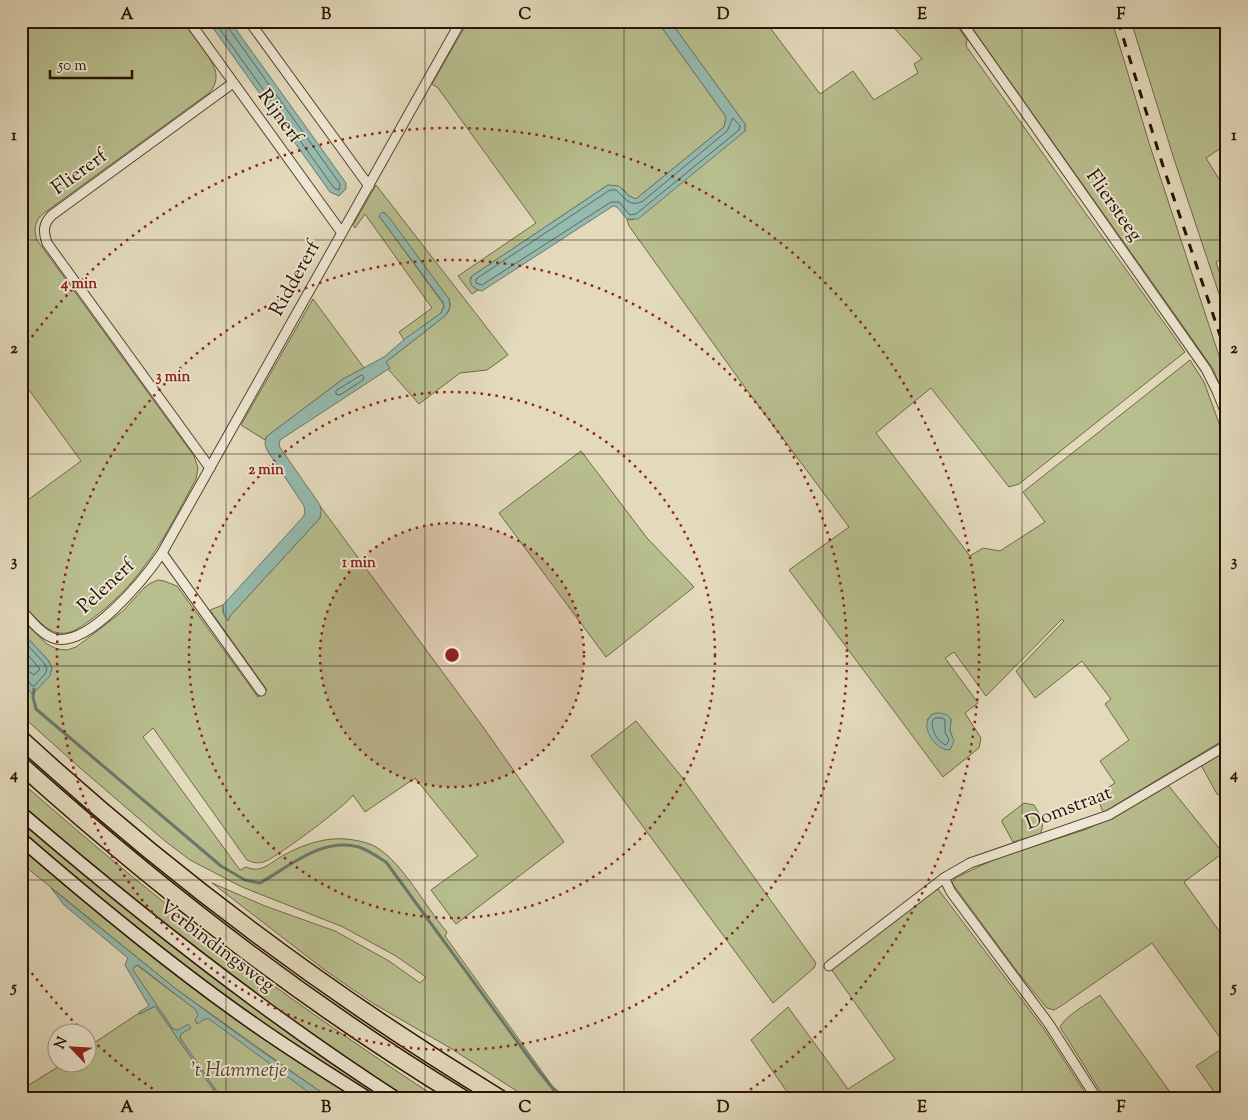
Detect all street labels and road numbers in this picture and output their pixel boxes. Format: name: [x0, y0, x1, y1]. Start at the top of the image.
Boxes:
street label: Rijnerf: [249, 84, 309, 151]
street label: Fliererf: [46, 142, 115, 203]
street label: Fliersteeg: [1078, 164, 1149, 248]
street label: Riddererf: [263, 235, 329, 322]
street label: Pelenerf: [72, 552, 143, 621]
street label: Domstraat: [1022, 779, 1117, 839]
street label: Verbindingsweg: [152, 894, 280, 1000]

